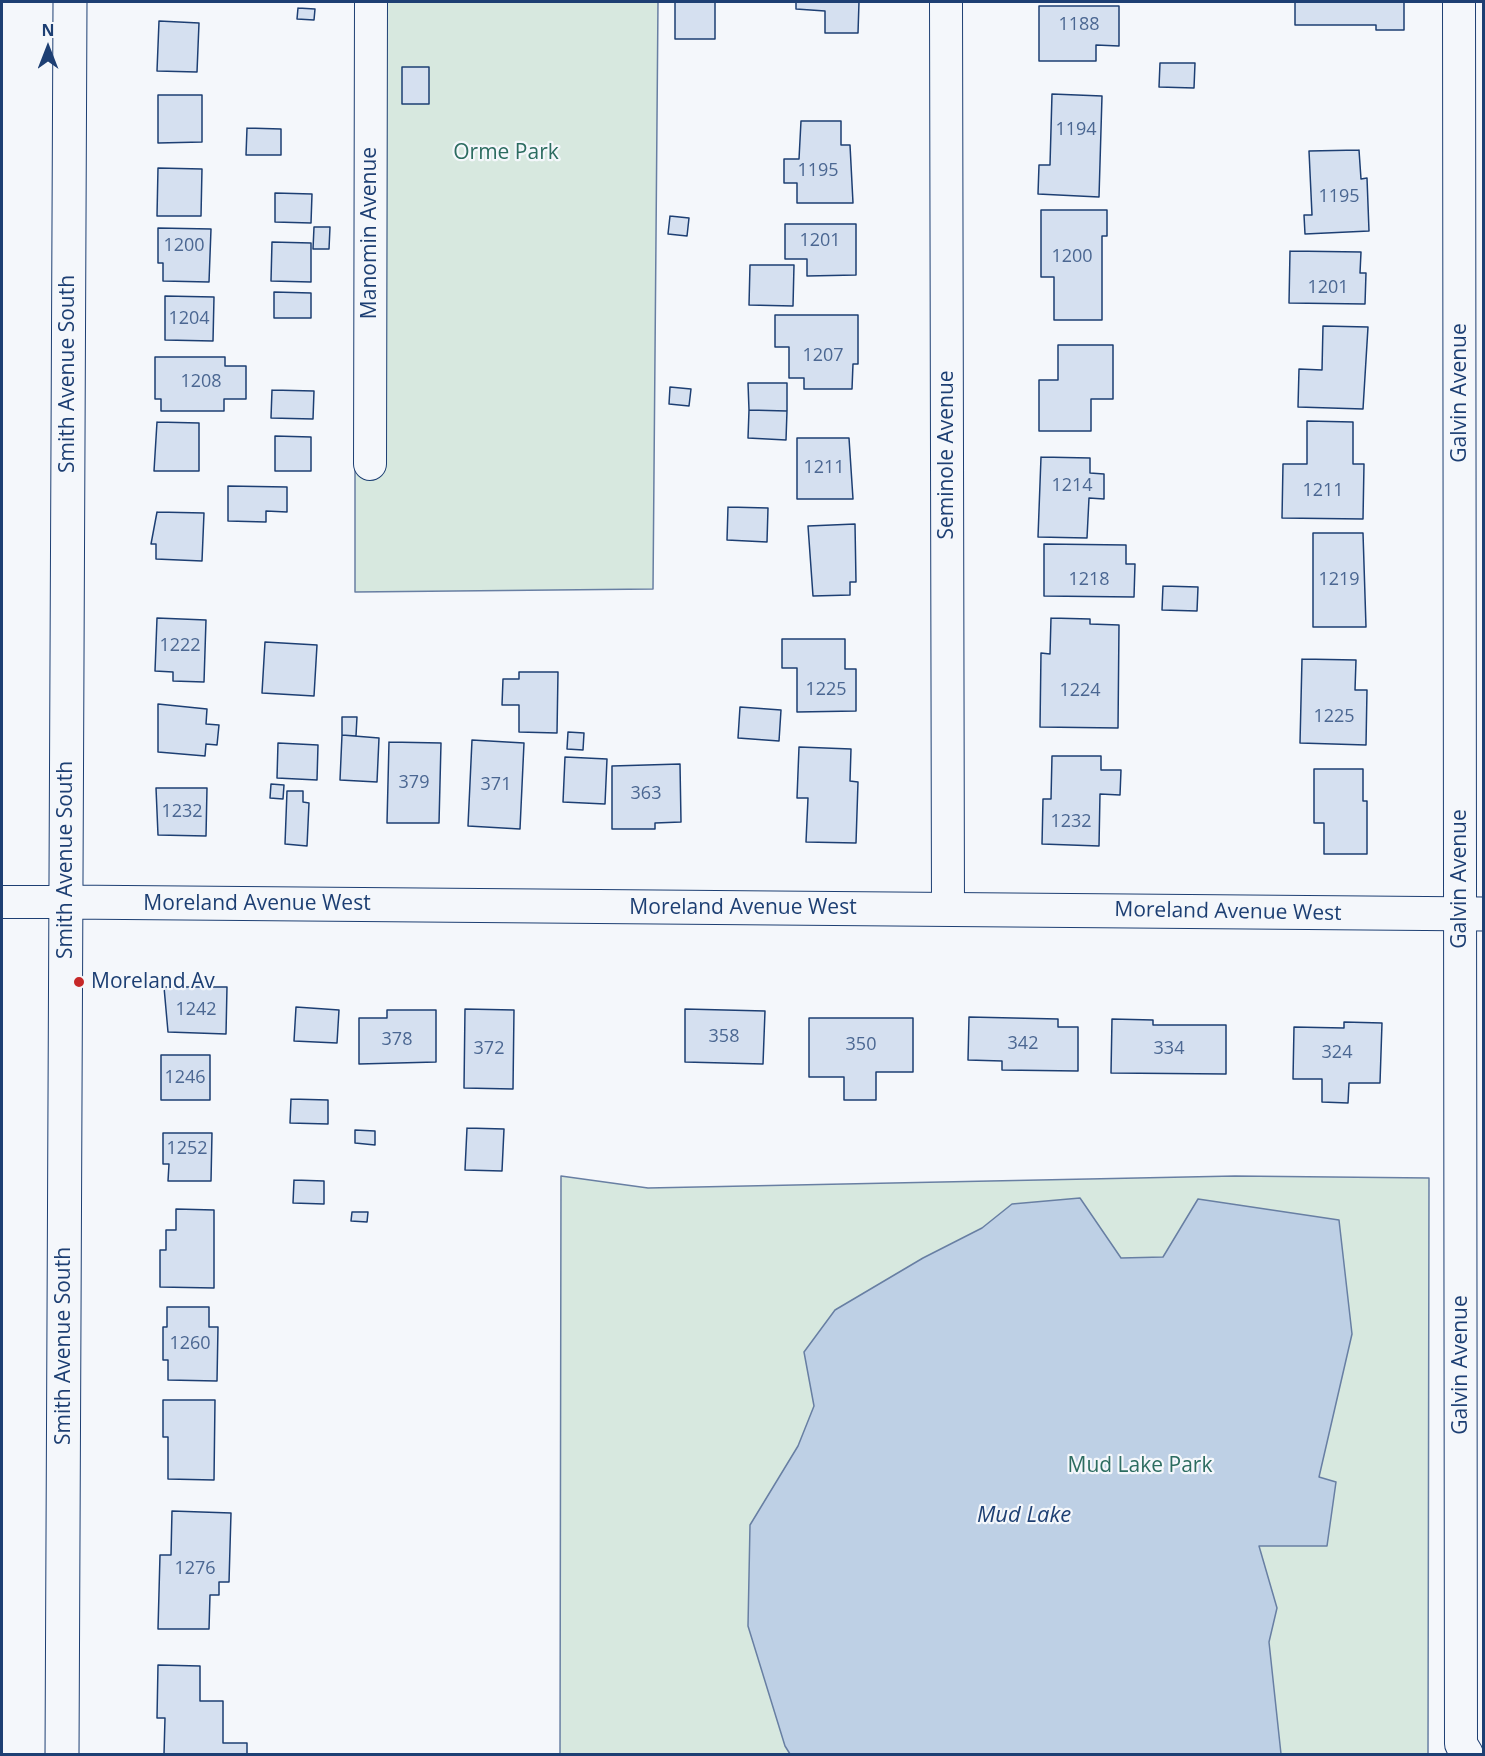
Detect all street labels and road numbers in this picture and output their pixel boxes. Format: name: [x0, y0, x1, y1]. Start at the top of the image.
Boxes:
street label: Manomin Avenue: [357, 147, 383, 319]
street label: Smith Avenue South: [55, 275, 81, 473]
street label: Galvin Avenue: [1447, 323, 1473, 463]
street label: Seminole Avenue: [934, 370, 960, 540]
street label: Smith Avenue South: [53, 761, 79, 959]
street label: Galvin Avenue: [1447, 809, 1473, 949]
street label: Moreland Avenue West: [143, 891, 371, 917]
street label: Moreland Avenue West: [629, 895, 857, 921]
street label: Moreland Avenue West: [1114, 897, 1342, 927]
street label: Smith Avenue South: [51, 1247, 77, 1445]
street label: Galvin Avenue: [1448, 1295, 1474, 1435]

